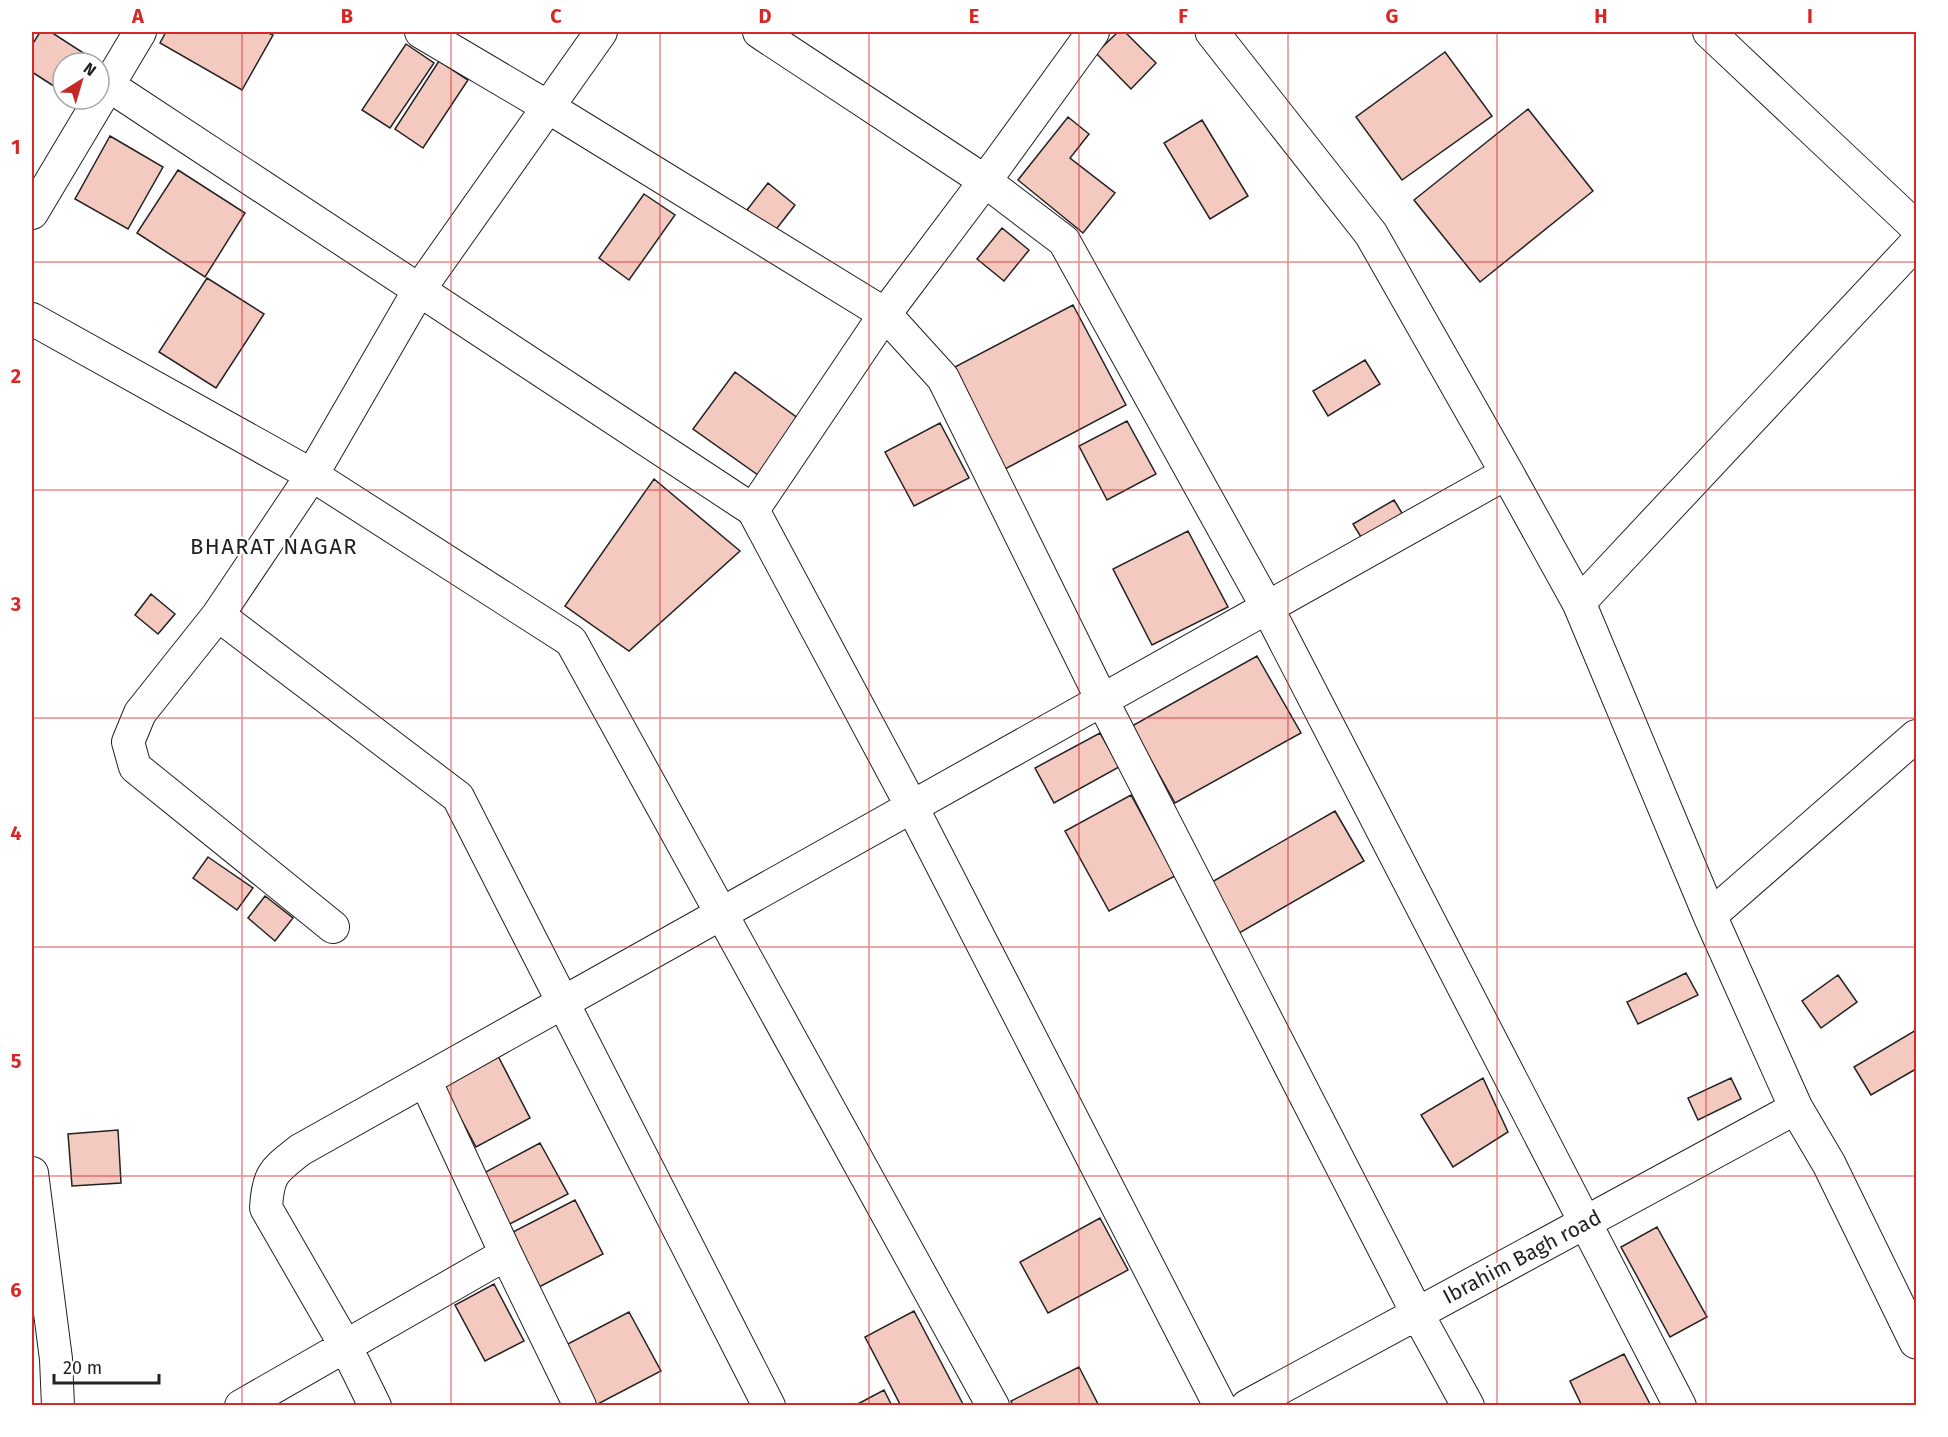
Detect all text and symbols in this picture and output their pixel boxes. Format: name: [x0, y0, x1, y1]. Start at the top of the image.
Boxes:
text: A: [131, 4, 145, 28]
text: B: [341, 4, 353, 28]
text: C: [550, 4, 562, 28]
text: D: [758, 4, 772, 28]
text: E: [969, 4, 979, 28]
text: F: [1178, 4, 1188, 28]
text: G: [1386, 4, 1398, 28]
text: H: [1594, 4, 1608, 28]
text: I: [1807, 4, 1813, 28]
north arrow: [51, 51, 111, 111]
text: N: [80, 59, 100, 80]
text: 1: [11, 135, 21, 159]
text: 2: [11, 364, 21, 388]
district label: BHARAT NAGAR: [190, 533, 358, 560]
text: 3: [10, 592, 21, 616]
text: 4: [10, 821, 22, 845]
text: 5: [11, 1049, 22, 1073]
street label: Ibrahim Bagh road: [1438, 1204, 1606, 1310]
text: 6: [10, 1278, 22, 1302]
scale bar: [54, 1347, 159, 1385]
text: 20 m: [63, 1357, 102, 1379]

